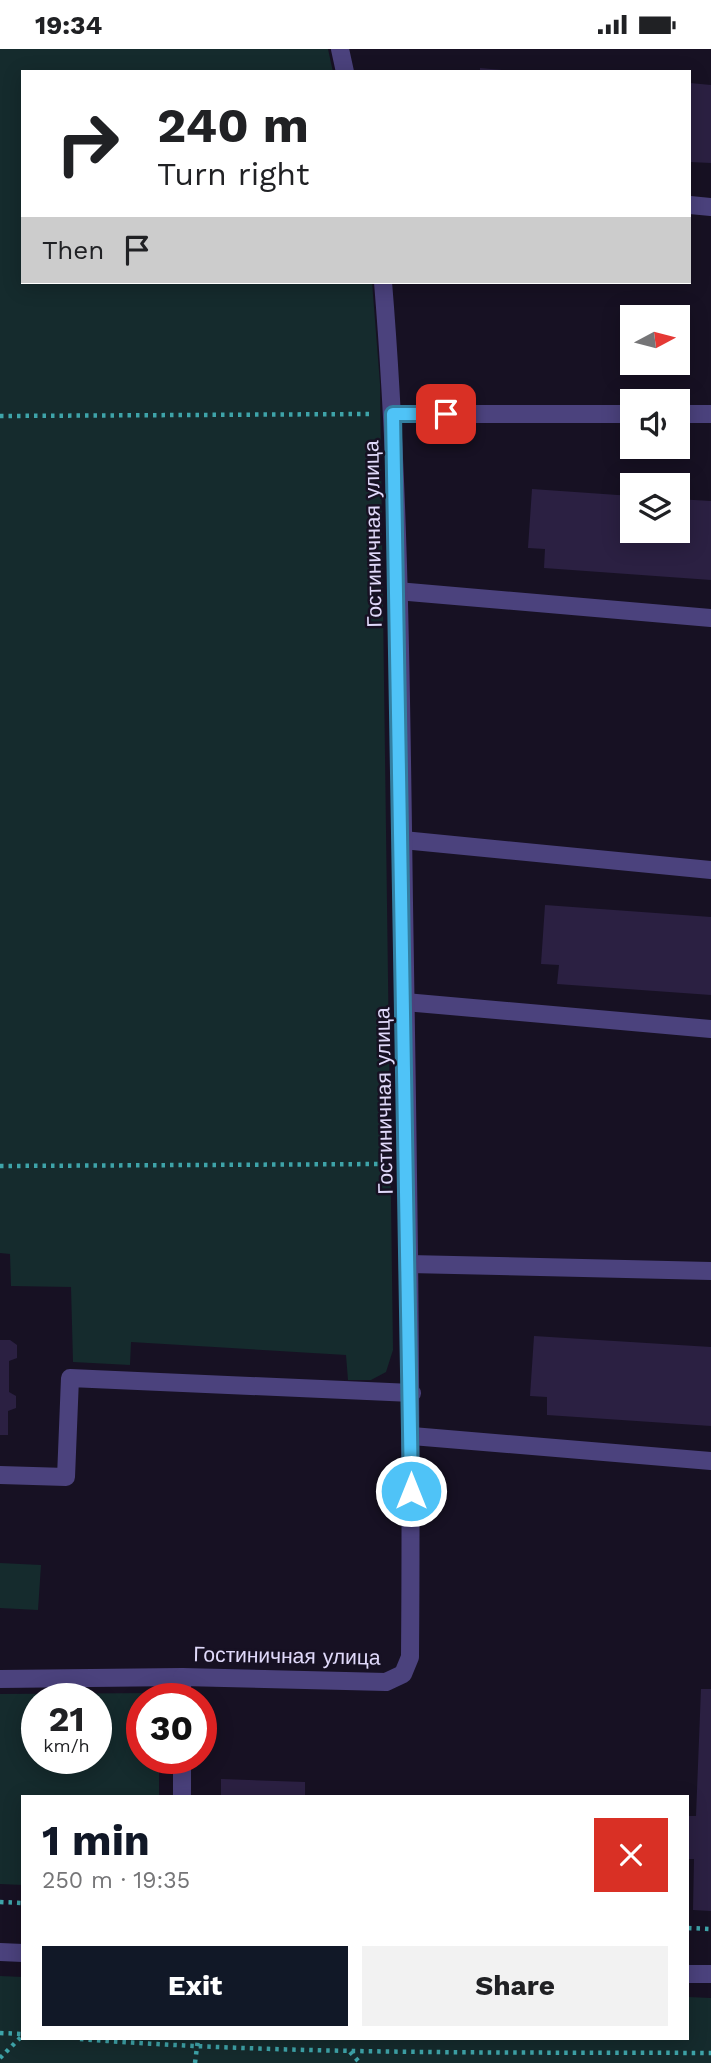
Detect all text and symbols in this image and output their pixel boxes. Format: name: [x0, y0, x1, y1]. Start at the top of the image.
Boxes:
text: 19:34: [35, 10, 102, 40]
text: 240 m: [157, 96, 309, 154]
icon: right: [42, 98, 133, 189]
text: Turn right: [157, 155, 309, 193]
icon: arrive: [118, 231, 156, 269]
text: Then: [42, 235, 104, 265]
north arrow: [620, 305, 690, 375]
map controls: [620, 305, 690, 543]
pin: [416, 384, 476, 444]
button: sound: [620, 389, 690, 459]
icon: arrive: [427, 395, 465, 433]
street label: Гостиничная улица: [358, 440, 387, 628]
button: layers: [620, 473, 690, 543]
street label: Гостиничная улица: [369, 1007, 398, 1195]
position arrow: [374, 1454, 448, 1528]
street label: Гостиничная улица: [193, 1641, 381, 1670]
speed limit sign: 30: [126, 1683, 217, 1774]
text: 21: [49, 1698, 84, 1740]
text: km/h: [43, 1735, 90, 1756]
text: 1 min: [42, 1816, 150, 1865]
button: close: [594, 1818, 668, 1892]
text: 250 m · 19:35: [42, 1867, 190, 1894]
button: Exit: [42, 1946, 348, 2026]
button: Share: [362, 1946, 668, 2026]

